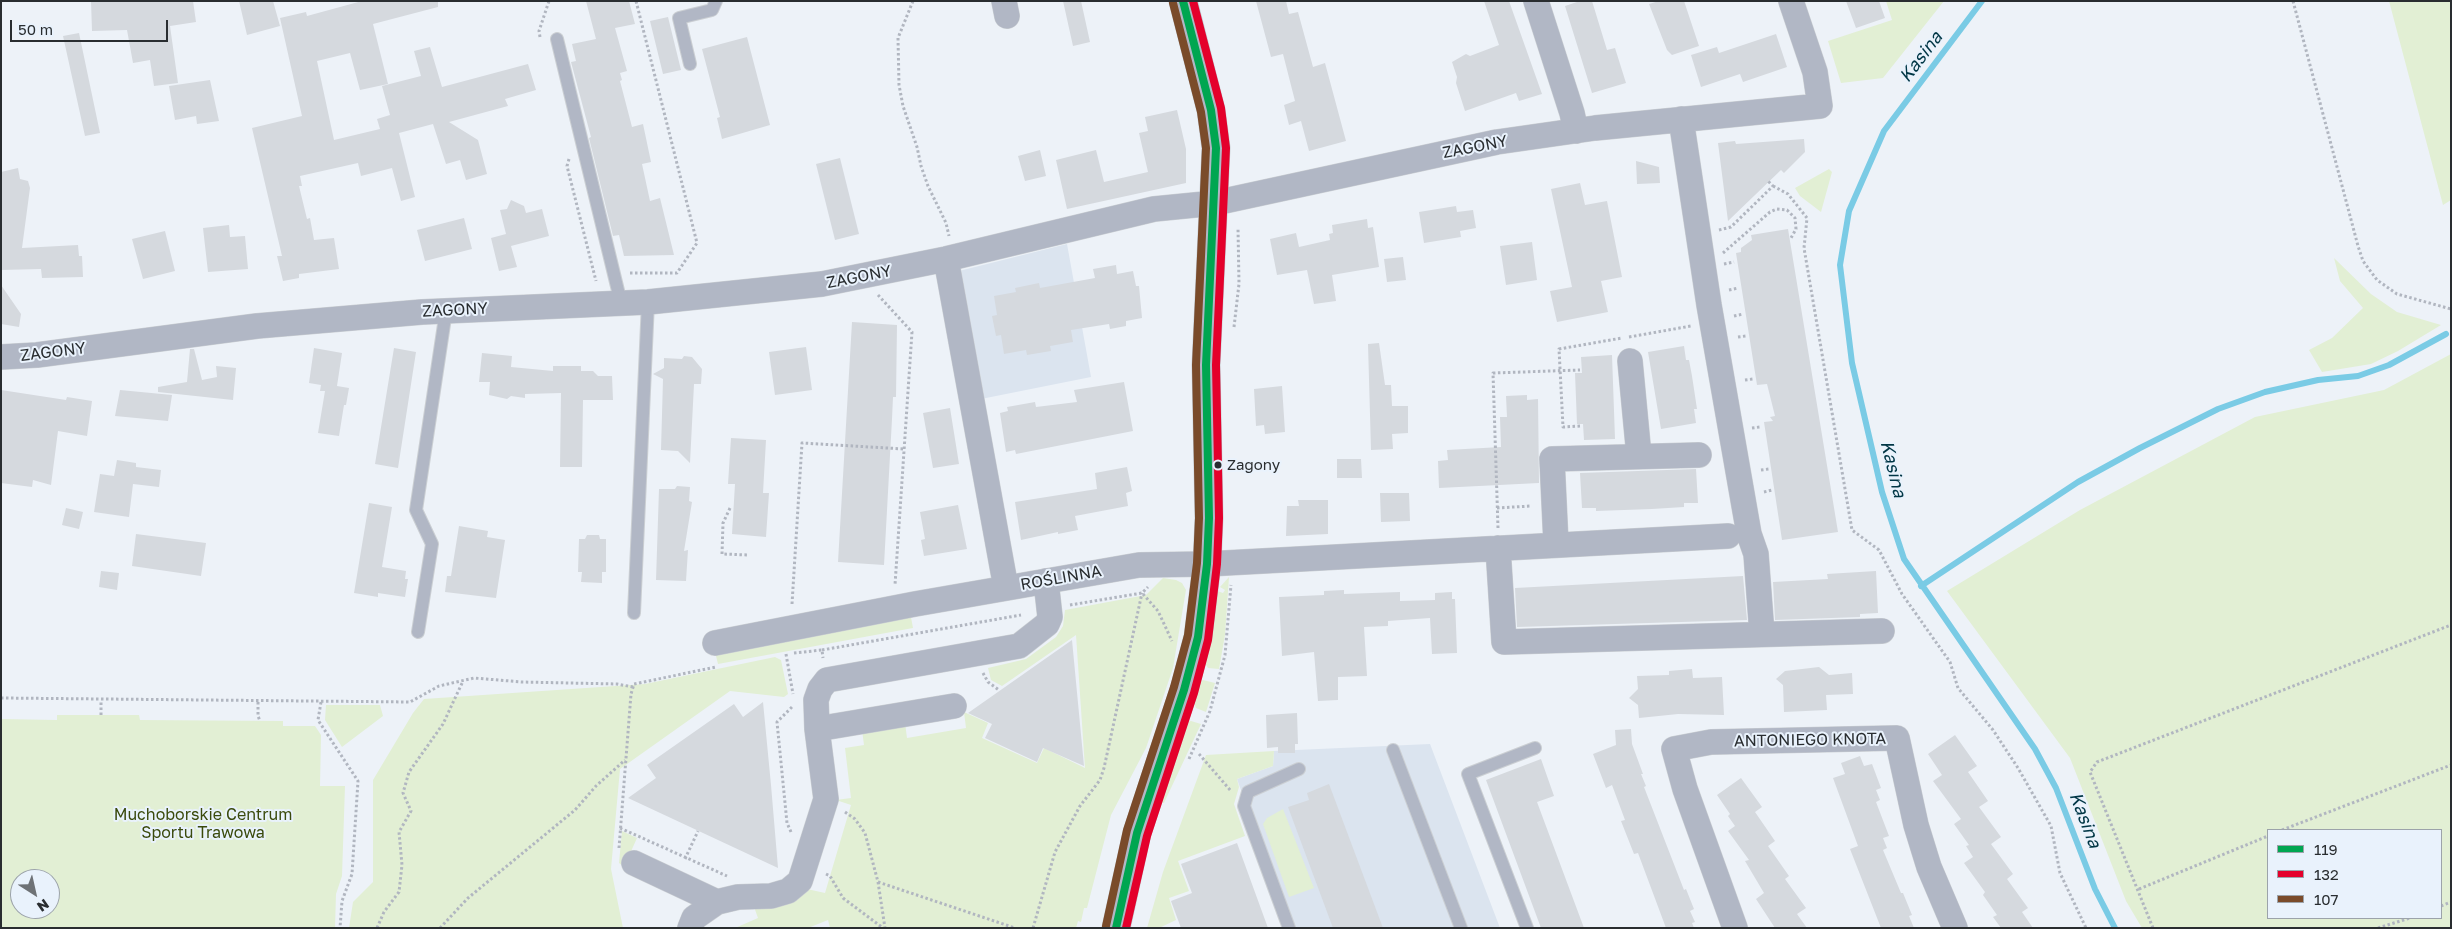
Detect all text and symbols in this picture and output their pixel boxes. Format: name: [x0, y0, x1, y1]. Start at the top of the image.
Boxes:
scale bar: [12, 10, 170, 42]
text: 50 m: [18, 20, 53, 38]
water label: Kasina: [1895, 27, 1947, 87]
street label: ZAGONY: [1441, 131, 1509, 163]
street label: ZAGONY: [825, 261, 893, 293]
street label: ZAGONY: [422, 299, 488, 321]
street label: ZAGONY: [19, 338, 87, 366]
water label: Kasina: [1876, 438, 1910, 500]
place label: Zagony: [1227, 456, 1280, 474]
marker: Zagony: [1213, 460, 1223, 470]
street label: ROŚLINNA: [1019, 561, 1103, 595]
street label: ANTONIEGO KNOTA: [1734, 729, 1886, 751]
water label: Kasina: [2065, 789, 2105, 851]
park label: Muchoborskie Centrum Sportu Trawowa: [114, 805, 292, 843]
legend: [2267, 829, 2442, 919]
text: 119: [2314, 840, 2338, 858]
text: 132: [2314, 865, 2339, 883]
north arrow: [10, 869, 60, 919]
text: 107: [2314, 890, 2339, 908]
text: N: [34, 896, 53, 916]

